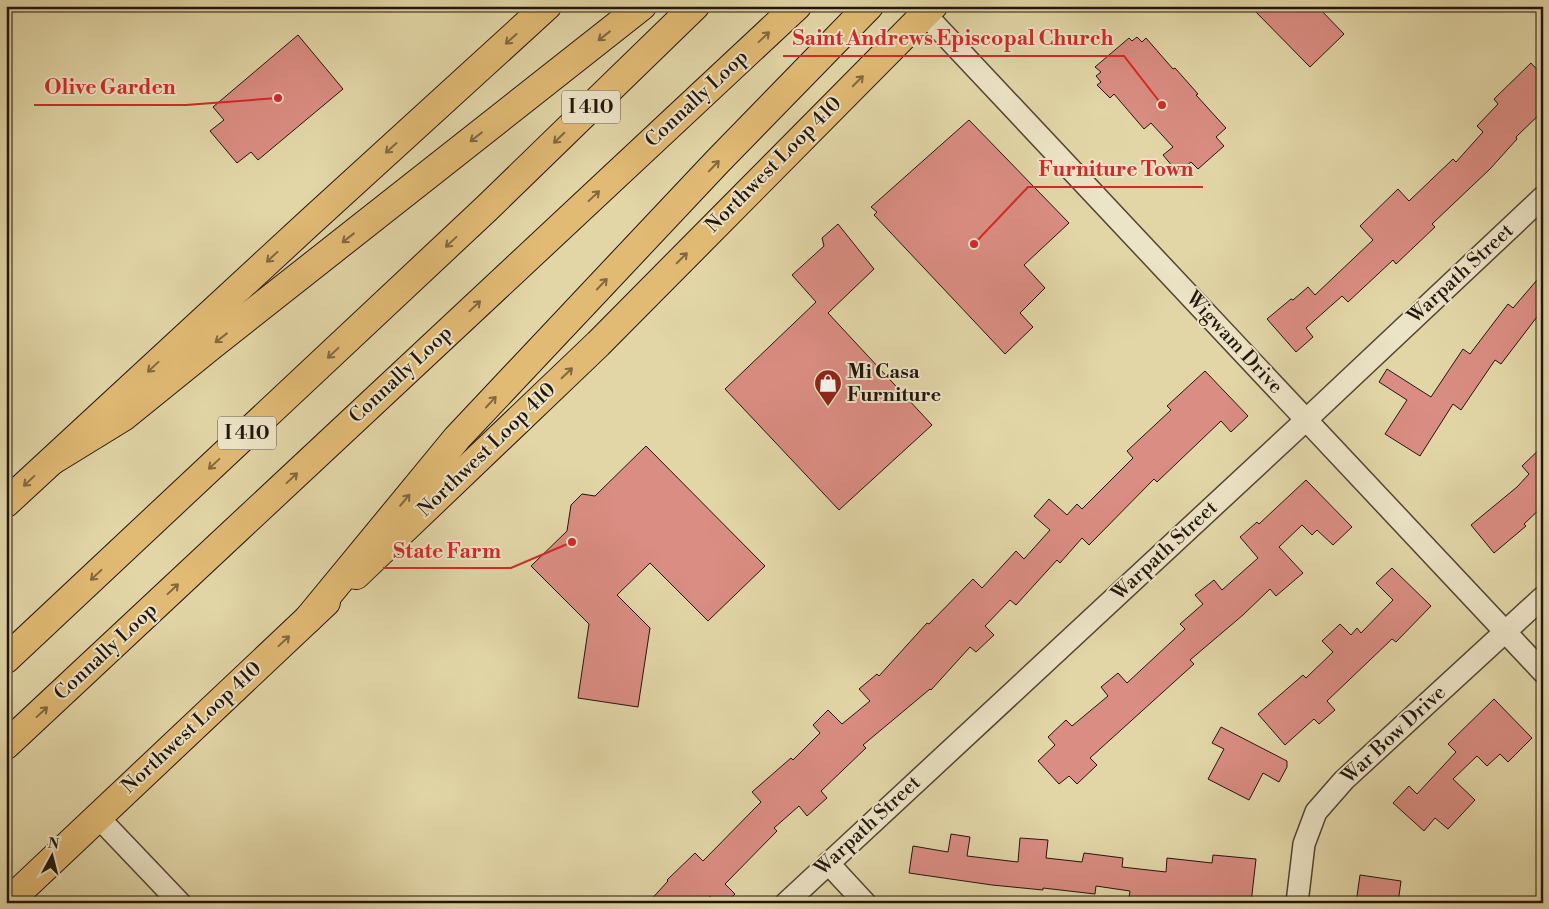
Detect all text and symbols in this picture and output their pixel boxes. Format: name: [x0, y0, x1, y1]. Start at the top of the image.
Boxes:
callout: Saint Andrews Episcopal Church: [783, 20, 1124, 56]
text: Saint Andrews Episcopal Church: [793, 26, 1113, 52]
one-way arrow: [597, 31, 610, 42]
one-way arrow: [757, 31, 770, 43]
one-way arrow: [505, 33, 518, 45]
street label: Connally Loop: [640, 45, 754, 153]
callout: Olive Garden: [34, 69, 186, 105]
one-way arrow: [852, 74, 864, 87]
text: Olive Garden: [44, 75, 176, 101]
road number: I 410: [562, 90, 620, 124]
street label: Northwest Loop 410: [701, 92, 847, 238]
one-way arrow: [469, 132, 483, 142]
one-way arrow: [553, 132, 566, 144]
one-way arrow: [384, 142, 397, 154]
callout: Furniture Town: [1028, 151, 1203, 187]
text: Furniture Town: [1038, 157, 1194, 183]
one-way arrow: [708, 159, 720, 172]
one-way arrow: [587, 190, 600, 202]
street label: Warpath Street: [1402, 219, 1519, 330]
one-way arrow: [342, 232, 355, 243]
one-way arrow: [445, 236, 458, 248]
one-way arrow: [266, 251, 278, 263]
one-way arrow: [676, 253, 688, 265]
one-way arrow: [596, 278, 608, 290]
street label: Wigwam Drive: [1180, 286, 1288, 399]
one-way arrow: [469, 300, 481, 312]
street label: Connally Loop: [344, 321, 458, 429]
one-way arrow: [215, 333, 228, 344]
one-way arrow: [326, 347, 339, 359]
place label: Mi Casa Furniture: [847, 360, 942, 408]
one-way arrow: [146, 361, 159, 373]
one-way arrow: [561, 367, 574, 379]
shop icon: Mi Casa Furniture: [813, 368, 843, 407]
street label: Northwest Loop 410: [413, 378, 561, 522]
one-way arrow: [485, 396, 497, 409]
road number: I 410: [218, 416, 276, 449]
one-way arrow: [208, 458, 221, 470]
one-way arrow: [285, 472, 298, 484]
one-way arrow: [23, 476, 36, 487]
one-way arrow: [400, 494, 411, 507]
street label: Warpath Street: [1106, 496, 1223, 607]
callout: State Farm: [383, 532, 511, 568]
text: State Farm: [393, 539, 501, 565]
one-way arrow: [89, 569, 102, 581]
one-way arrow: [167, 583, 180, 595]
street label: Connally Loop: [49, 598, 163, 706]
one-way arrow: [278, 635, 290, 647]
street label: Northwest Loop 410: [117, 657, 267, 799]
street label: War Bow Drive: [1336, 680, 1451, 790]
one-way arrow: [35, 706, 48, 718]
street label: Warpath Street: [809, 771, 926, 882]
north arrow: [28, 832, 78, 882]
text: N: [47, 834, 60, 854]

